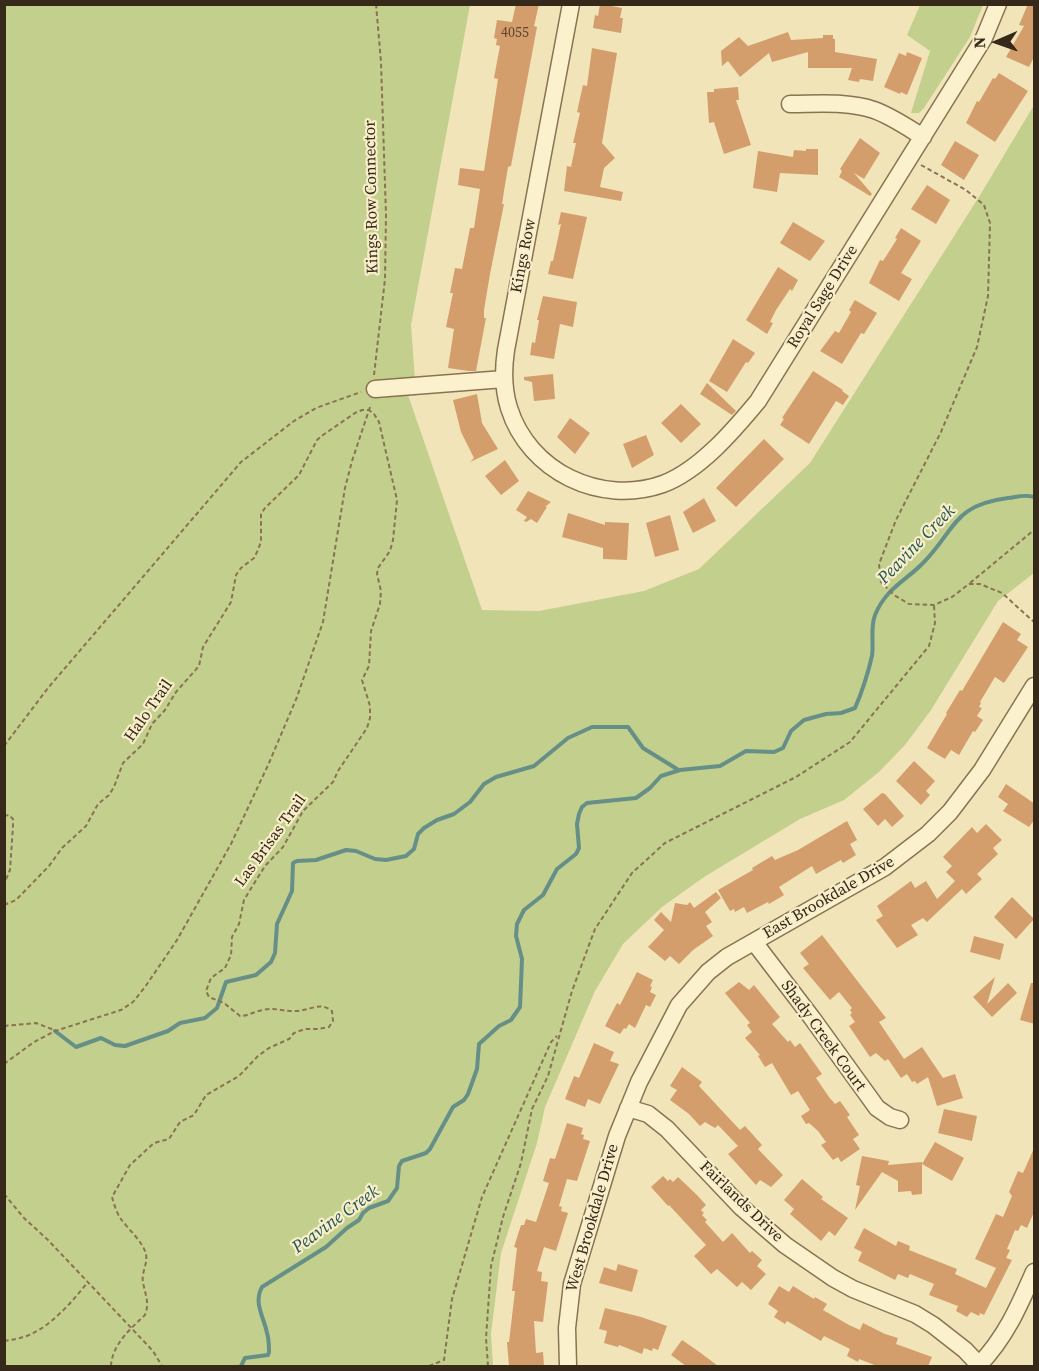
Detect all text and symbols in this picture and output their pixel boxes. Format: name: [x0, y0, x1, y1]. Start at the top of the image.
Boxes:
north arrow: [967, 12, 1027, 72]
house number: 4055: [501, 25, 529, 41]
text: N: [968, 36, 990, 49]
street label: Kings Row Connector: [361, 120, 383, 274]
street label: Kings Row: [507, 217, 541, 295]
street label: Royal Sage Drive: [784, 242, 862, 352]
water label: Peavine Creek: [874, 501, 960, 589]
street label: Halo Trail: [121, 676, 177, 746]
street label: Las Brisas Trail: [231, 791, 311, 891]
street label: East Brookdale Drive: [760, 853, 898, 943]
street label: Shady Creek Court: [776, 977, 870, 1095]
street label: West Brookdale Drive: [563, 1142, 623, 1294]
street label: Fairlands Drive: [695, 1157, 787, 1247]
water label: Peavine Creek: [288, 1181, 384, 1259]

